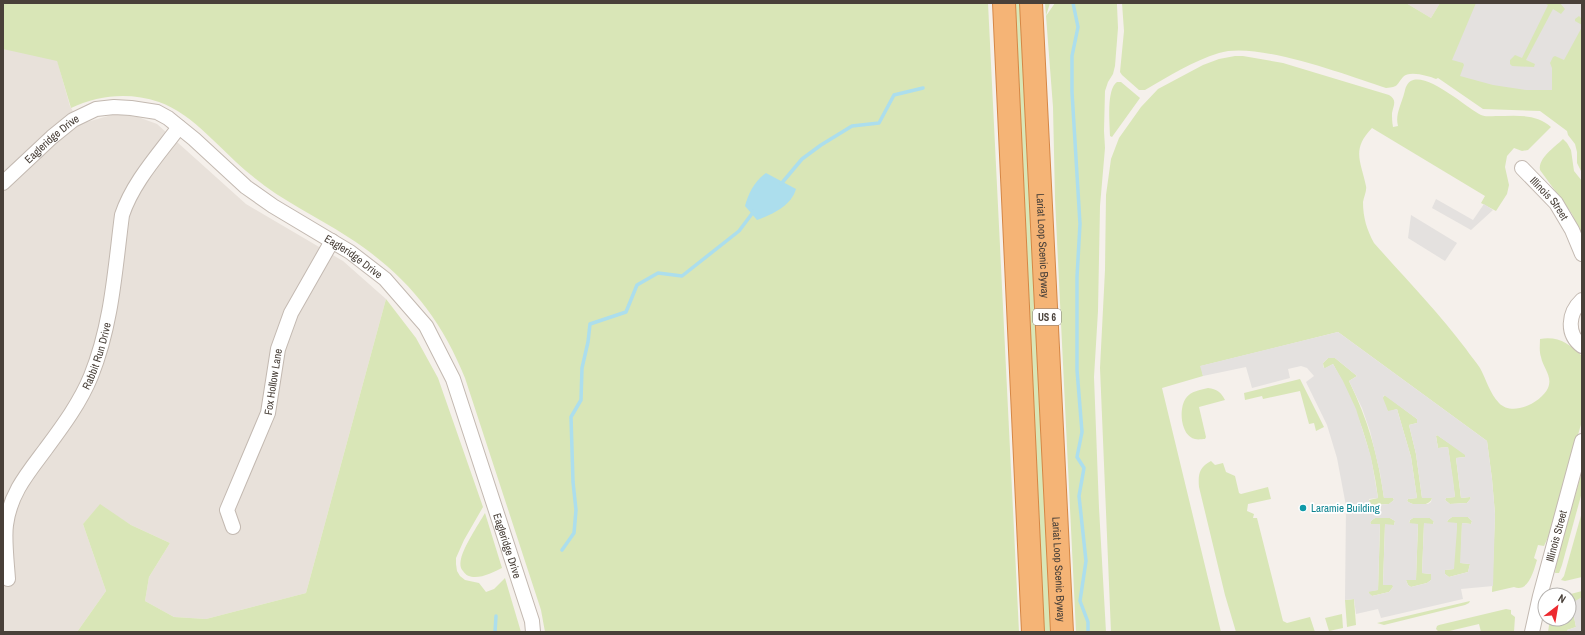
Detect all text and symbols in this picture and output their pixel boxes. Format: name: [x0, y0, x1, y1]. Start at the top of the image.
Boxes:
street label: Eagleridge Drive: [22, 111, 81, 166]
street label: Illinois Street: [1527, 174, 1572, 223]
street label: Lariat Loop Scenic Byway: [1033, 193, 1053, 299]
street label: Eagleridge Drive: [322, 231, 385, 282]
road number: US 6: [1033, 309, 1061, 325]
street label: Rabbit Run Drive: [79, 321, 114, 392]
street label: Fox Hollow Lane: [261, 348, 285, 416]
place label: Laramie Building: [1311, 501, 1380, 515]
marker: Laramie Building: [1298, 503, 1308, 513]
street label: Illinois Street: [1543, 508, 1570, 563]
street label: Eagleridge Drive: [490, 511, 525, 580]
street label: Lariat Loop Scenic Byway: [1049, 517, 1069, 623]
north arrow: [1537, 587, 1577, 627]
text: N: [1556, 591, 1569, 606]

